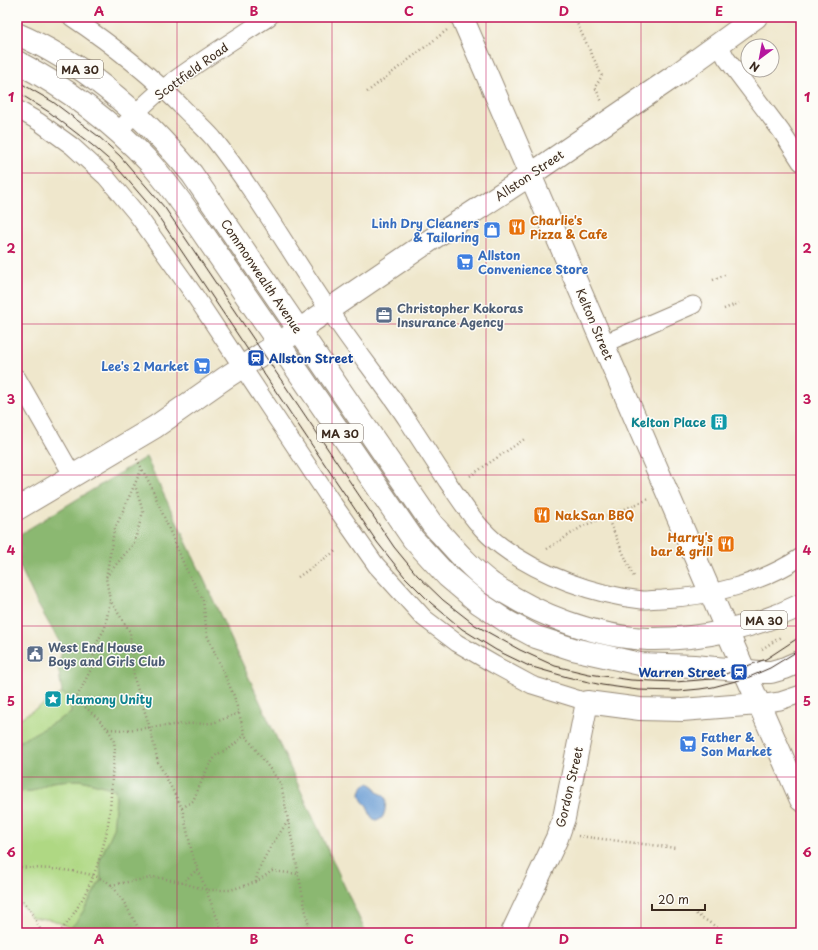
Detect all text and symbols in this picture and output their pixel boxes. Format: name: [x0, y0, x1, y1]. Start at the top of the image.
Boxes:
text: A: [94, 1, 104, 20]
text: B: [250, 1, 259, 20]
text: C: [404, 1, 414, 20]
text: D: [559, 1, 569, 20]
text: E: [715, 1, 723, 20]
street label: Scottfield Road: [150, 38, 232, 104]
north arrow: [740, 38, 780, 78]
text: N: [746, 57, 763, 76]
road number: MA 30: [57, 60, 103, 78]
text: 1: [8, 87, 14, 106]
text: 1: [804, 87, 810, 106]
street label: Allston Street: [491, 145, 567, 205]
place label: Charlie's Pizza & Cafe: [530, 211, 608, 243]
place label: Linh Dry Cleaners & Tailoring: [372, 214, 479, 246]
street label: Commonwealth Avenue: [217, 215, 307, 337]
restaurant icon: Charlie's Pizza & Cafe: [507, 217, 527, 237]
shop icon: Linh Dry Cleaners & Tailoring: [482, 220, 502, 240]
text: 2: [6, 238, 16, 257]
text: 2: [802, 238, 812, 257]
place label: Allston Convenience Store: [478, 246, 589, 278]
supermarket icon: Allston Convenience Store: [455, 252, 475, 272]
street label: Kelton Street: [572, 285, 618, 363]
place label: Christopher Kokoras Insurance Agency: [397, 299, 523, 331]
office icon: Christopher Kokoras Insurance Agency: [374, 305, 394, 325]
station icon: Allston Street: [246, 348, 266, 368]
place label: Allston Street: [269, 349, 354, 367]
supermarket icon: Lee's 2 Market: [192, 356, 212, 376]
place label: Lee's 2 Market: [101, 357, 189, 375]
text: 3: [7, 389, 16, 408]
text: 3: [803, 389, 812, 408]
building icon: Kelton Place: [709, 412, 729, 432]
place label: Kelton Place: [631, 413, 706, 431]
road number: MA 30: [317, 424, 363, 442]
restaurant icon: NakSan BBQ: [532, 505, 552, 525]
place label: NakSan BBQ: [555, 506, 634, 524]
place label: Harry's bar & grill: [651, 528, 713, 560]
restaurant icon: Harry's bar & grill: [716, 534, 736, 554]
text: 4: [7, 540, 16, 559]
text: 4: [803, 540, 812, 559]
road number: MA 30: [741, 611, 787, 629]
place label: West End House Boys and Girls Club: [48, 638, 165, 670]
public building icon: West End House Boys and Girls Club: [25, 644, 45, 664]
station icon: Warren Street: [729, 662, 749, 682]
place label: Warren Street: [638, 663, 726, 681]
place icon: Hamony Unity: [43, 689, 63, 709]
place label: Hamony Unity: [66, 690, 152, 708]
text: 5: [7, 691, 15, 710]
text: 5: [803, 691, 811, 710]
place label: Father & Son Market: [701, 728, 772, 760]
supermarket icon: Father & Son Market: [678, 734, 698, 754]
street label: Gordon Street: [551, 745, 587, 829]
text: 6: [6, 842, 16, 861]
text: 6: [802, 842, 812, 861]
scale bar: [652, 886, 705, 912]
text: 20 m: [658, 890, 689, 908]
text: A: [94, 929, 104, 948]
text: B: [250, 929, 259, 948]
text: C: [404, 929, 414, 948]
text: D: [559, 929, 569, 948]
text: E: [715, 929, 723, 948]

